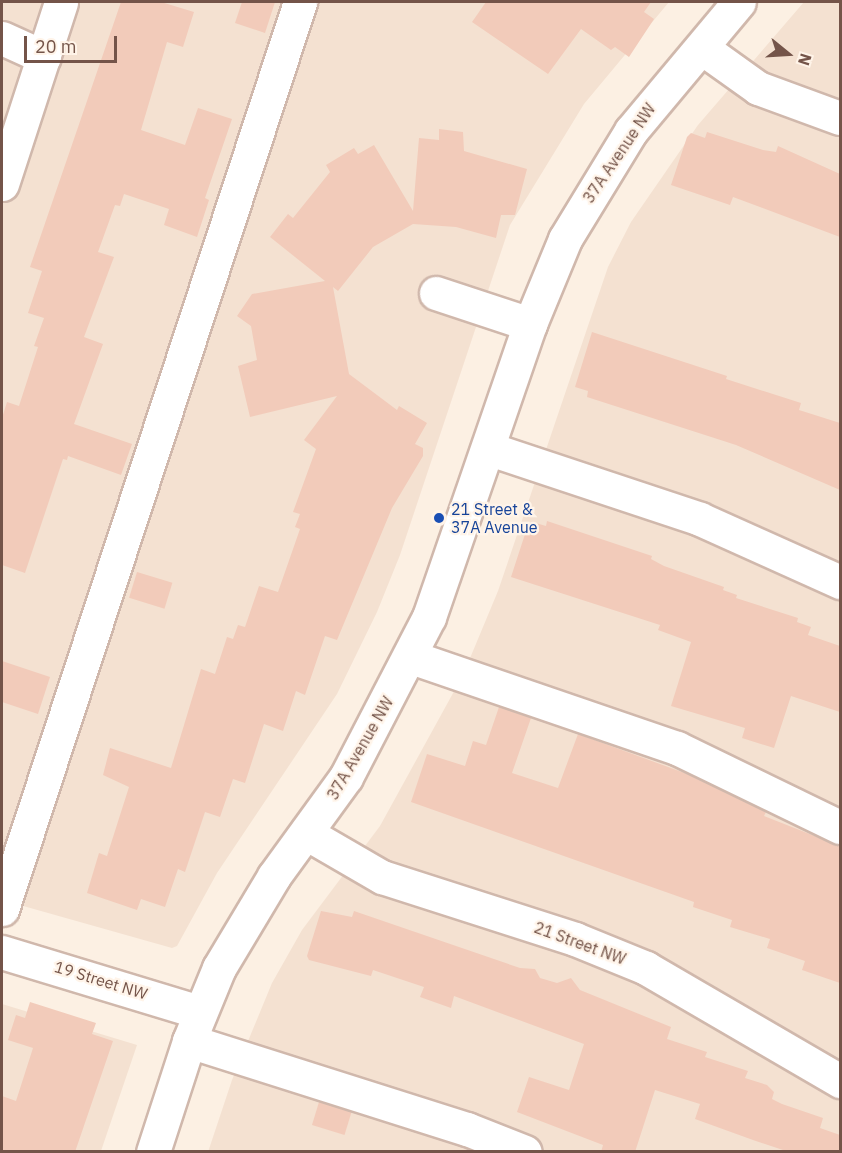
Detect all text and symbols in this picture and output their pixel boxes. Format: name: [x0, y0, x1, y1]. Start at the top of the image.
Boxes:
scale bar: [27, 24, 120, 62]
north arrow: [758, 24, 818, 84]
text: 20 m: [35, 35, 77, 58]
text: N: [794, 51, 816, 68]
street label: 37A Avenue NW: [579, 100, 659, 206]
place label: 21 Street & 37A Avenue: [451, 499, 538, 537]
marker: 21 Street & 37A Avenue: [432, 511, 446, 525]
street label: 37A Avenue NW: [323, 693, 397, 803]
street label: 21 Street NW: [532, 918, 628, 968]
street label: 19 Street NW: [52, 957, 150, 1003]

